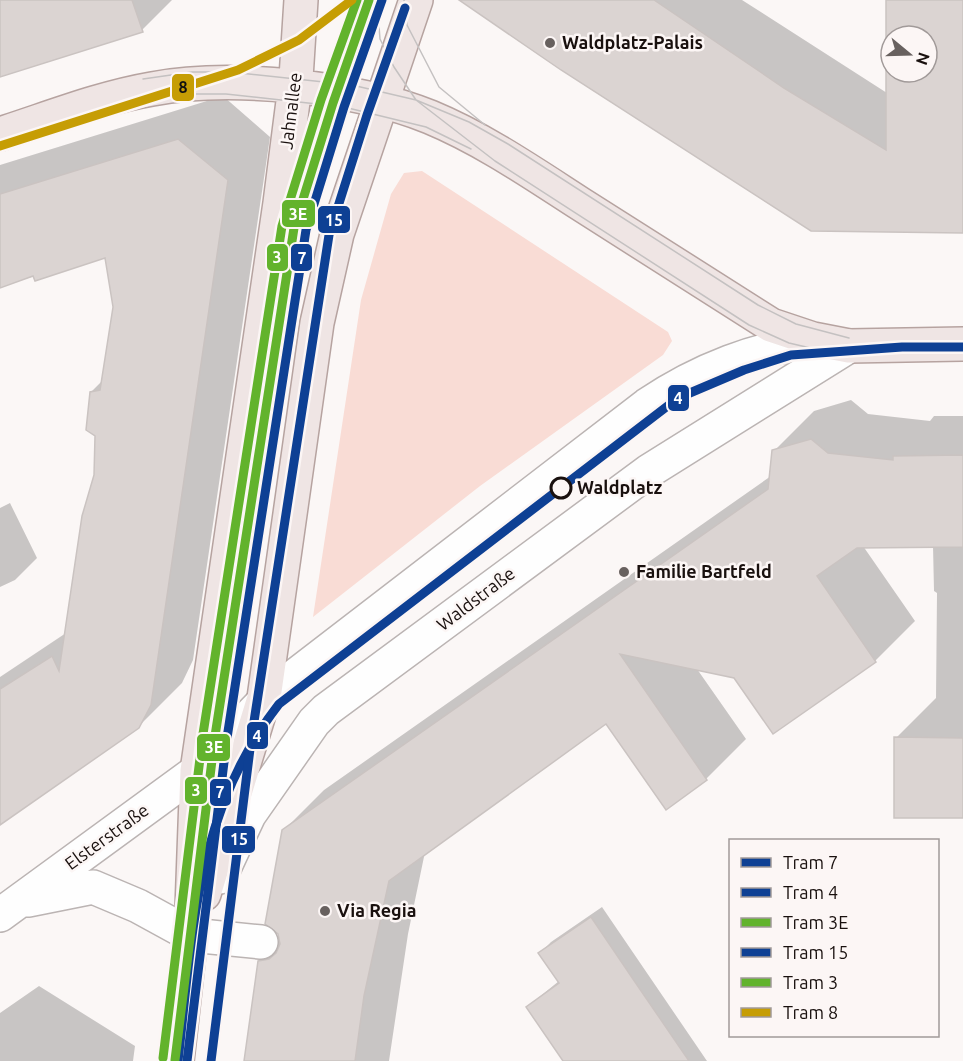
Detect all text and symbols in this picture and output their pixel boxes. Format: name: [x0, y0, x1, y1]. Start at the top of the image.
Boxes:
north arrow: [879, 24, 939, 84]
place label: Waldplatz-Palais: [562, 32, 703, 52]
marker: Waldplatz-Palais: [543, 36, 557, 50]
text: N: [913, 50, 934, 67]
street label: Jahnallee: [275, 71, 305, 150]
line badge: 8: [171, 73, 195, 102]
text: 8: [178, 78, 188, 96]
line badge: 3E: [281, 199, 316, 228]
text: 3E: [289, 205, 307, 223]
line badge: 15: [317, 205, 351, 234]
text: 15: [325, 211, 343, 229]
line badge: 3: [266, 243, 289, 272]
line badge: 7: [290, 243, 313, 272]
text: 3: [272, 248, 282, 266]
text: 7: [297, 249, 307, 267]
line badge: 4: [667, 384, 690, 412]
text: 4: [673, 389, 683, 407]
marker: Waldplatz: [550, 477, 572, 499]
place label: Waldplatz: [577, 477, 662, 497]
place label: Familie Bartfeld: [636, 561, 772, 581]
street label: Waldstraße: [432, 562, 518, 634]
marker: Familie Bartfeld: [617, 565, 631, 579]
line badge: 4: [246, 721, 269, 750]
text: 4: [252, 727, 262, 745]
line badge: 3E: [196, 733, 231, 762]
text: 3E: [205, 738, 223, 756]
line badge: 3: [184, 776, 208, 805]
line badge: 7: [209, 778, 232, 807]
text: 3: [191, 781, 201, 799]
text: 7: [215, 783, 225, 801]
street label: Elsterstraße: [61, 799, 152, 873]
line badge: 15: [221, 825, 256, 854]
text: 15: [230, 830, 248, 848]
legend: [729, 839, 939, 1037]
text: Tram 7: [783, 852, 838, 872]
text: Tram 4: [783, 882, 838, 902]
place label: Via Regia: [337, 900, 416, 920]
marker: Via Regia: [318, 904, 332, 918]
text: Tram 3E: [783, 912, 848, 932]
text: Tram 15: [783, 942, 848, 962]
text: Tram 3: [783, 972, 838, 992]
text: Tram 8: [783, 1002, 838, 1022]

